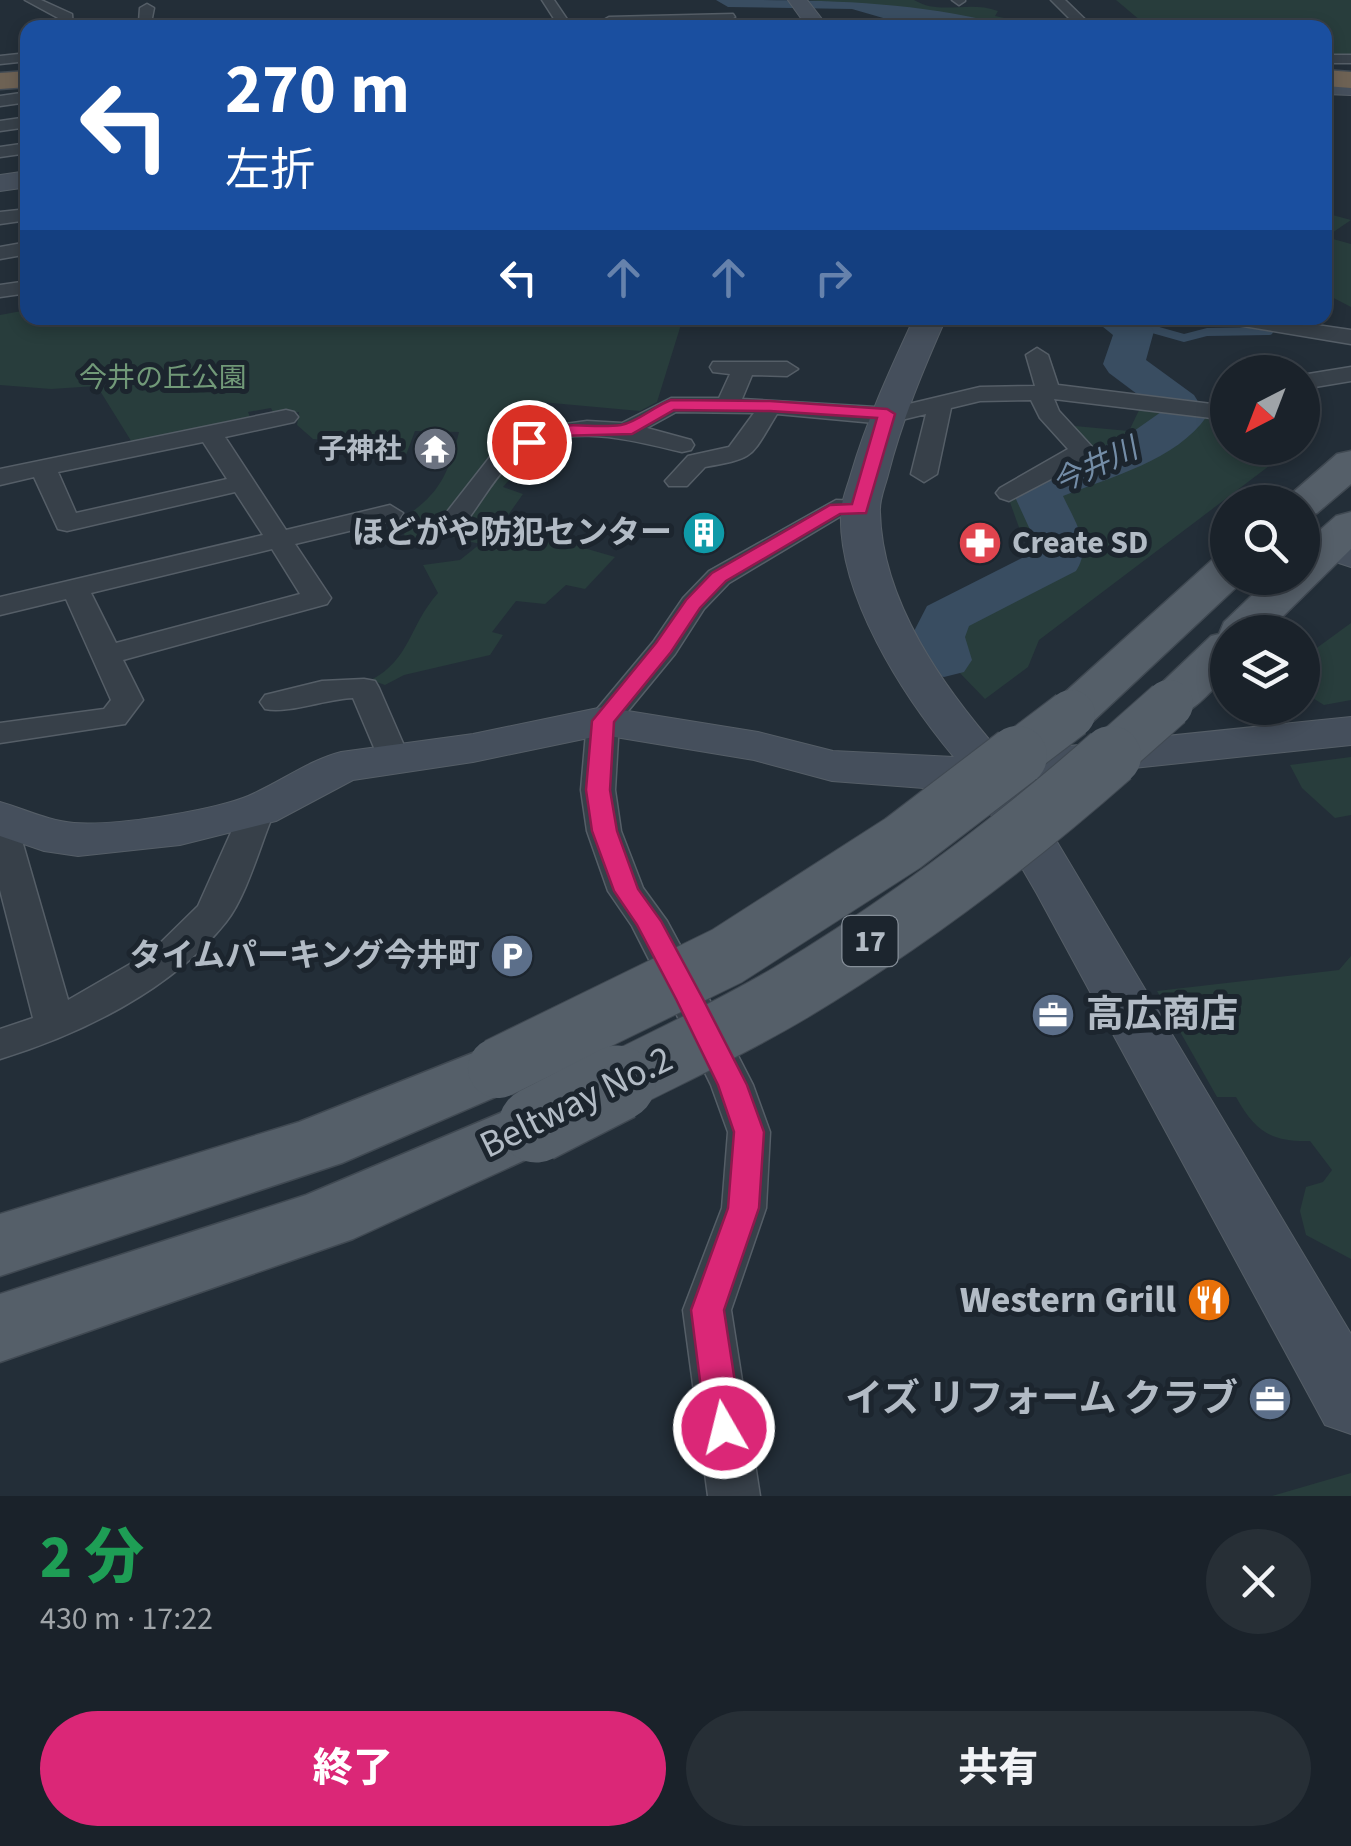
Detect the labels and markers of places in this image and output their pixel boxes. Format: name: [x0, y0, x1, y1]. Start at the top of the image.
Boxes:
pin: [487, 400, 572, 485]
temple icon: 子神社: [412, 426, 458, 472]
place label: 子神社: [318, 429, 402, 469]
place label: ほどがや防犯センター: [352, 510, 672, 556]
building icon: ほどがや防犯センター: [681, 510, 727, 556]
pharmacy icon: Create SD: [957, 520, 1003, 566]
place label: Create SD: [1012, 520, 1148, 566]
place label: タイムパーキング今井町: [130, 933, 480, 979]
parking icon: タイムパーキング今井町: [489, 933, 535, 979]
place label: 高広商店: [1086, 988, 1238, 1042]
office icon: 高広商店: [1030, 992, 1076, 1038]
place label: Western Grill: [960, 1273, 1176, 1327]
restaurant icon: Western Grill: [1186, 1277, 1232, 1323]
place label: イズ リフォーム クラブ: [845, 1372, 1238, 1426]
office icon: イズ リフォーム クラブ: [1247, 1376, 1293, 1422]

